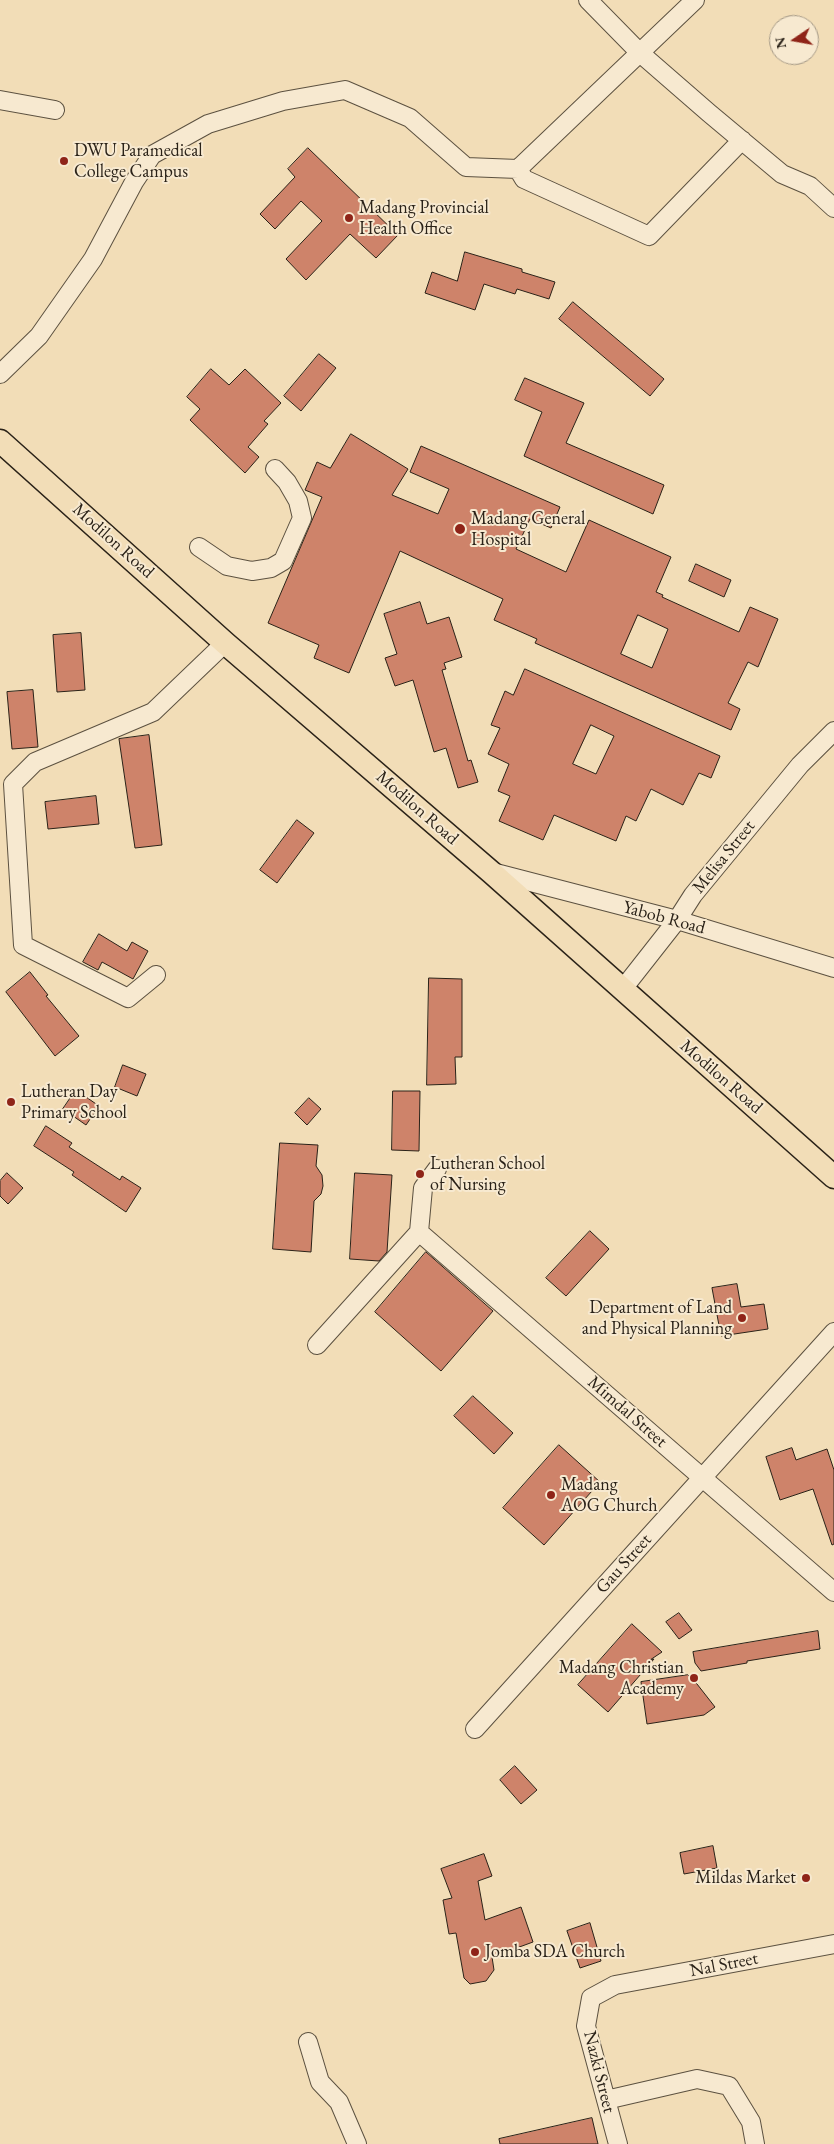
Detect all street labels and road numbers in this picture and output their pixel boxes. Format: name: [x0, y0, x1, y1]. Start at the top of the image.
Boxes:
street label: Modilon Road: [68, 499, 158, 583]
street label: Modilon Road: [371, 766, 463, 850]
street label: Melisa Street: [688, 816, 760, 898]
street label: Yabob Road: [620, 897, 708, 939]
street label: Modilon Road: [675, 1035, 767, 1119]
street label: Mimdal Street: [583, 1372, 671, 1452]
street label: Gau Street: [592, 1530, 656, 1598]
street label: Nal Street: [688, 1948, 760, 1982]
street label: Nazki Street: [578, 2029, 620, 2115]

